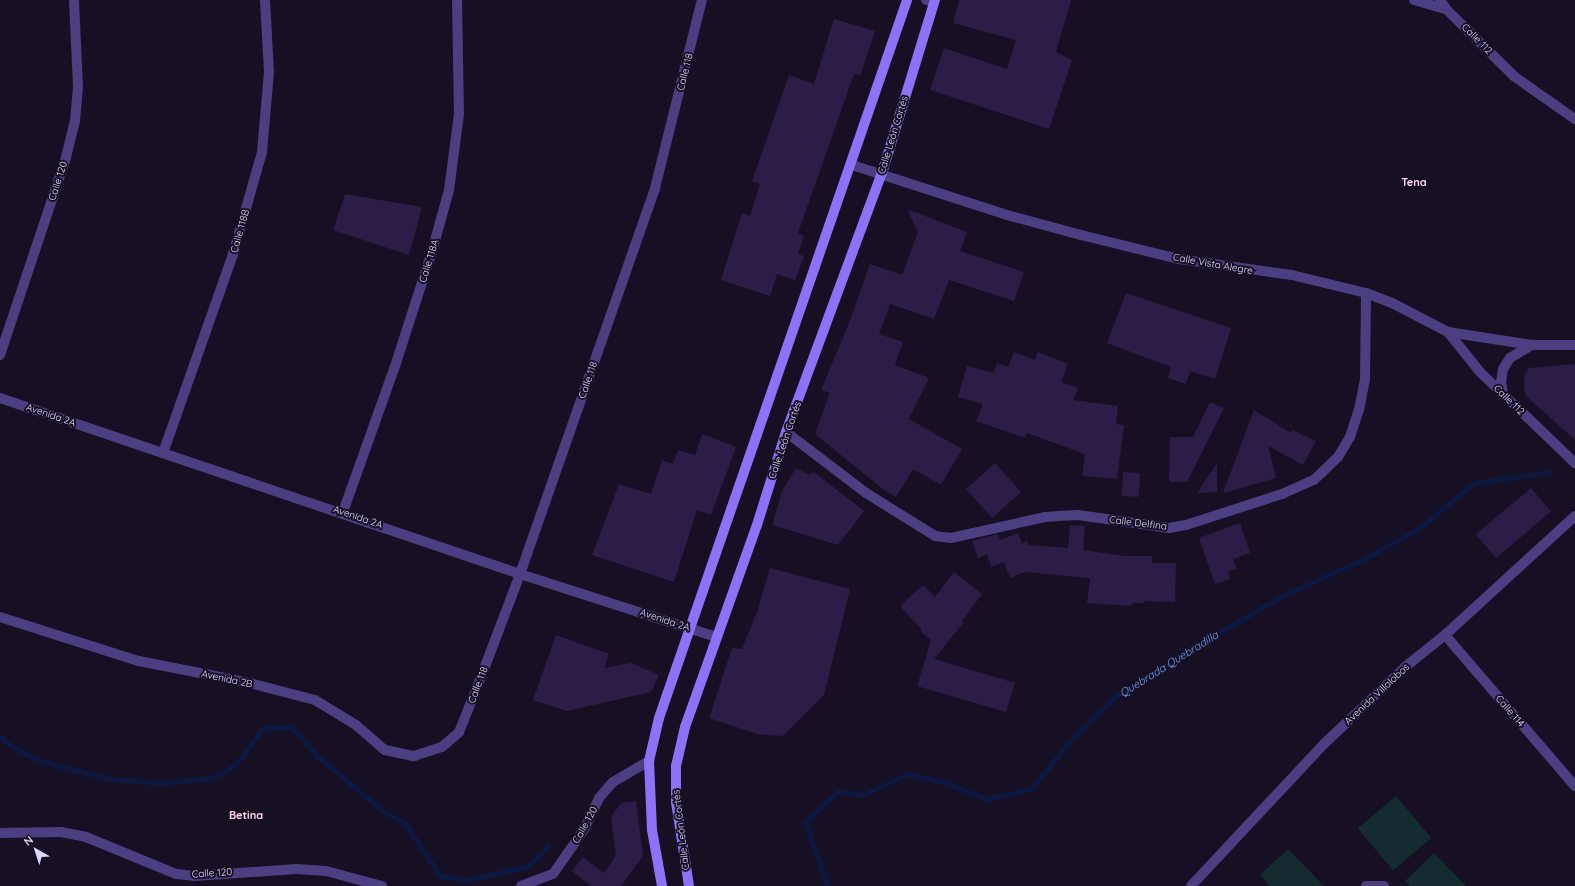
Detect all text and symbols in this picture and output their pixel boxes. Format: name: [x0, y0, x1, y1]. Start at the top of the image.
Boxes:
street label: Calle 112: [1459, 21, 1495, 57]
street label: Calle 118: [675, 52, 695, 92]
street label: Calle León Cortés: [875, 94, 911, 176]
street label: Calle 120: [46, 160, 70, 202]
district label: Tena: [1401, 175, 1427, 189]
street label: Calle 118B: [228, 208, 252, 254]
street label: Calle 118A: [417, 238, 441, 284]
street label: Calle Vista Alegre: [1172, 251, 1254, 277]
street label: Calle 118: [576, 360, 600, 400]
street label: Calle 112: [1491, 382, 1527, 418]
street label: Calle León Cortés: [766, 400, 804, 480]
street label: Avenida 2A: [25, 401, 77, 429]
street label: Avenida 2A: [332, 503, 384, 531]
street label: Calle Delfina: [1108, 513, 1168, 533]
street label: Avenida 2A: [638, 606, 692, 634]
water label: Quebrada Quebradilla: [1117, 628, 1221, 700]
street label: Avenida Villalobos: [1342, 661, 1412, 727]
street label: Calle 118: [466, 665, 490, 705]
street label: Avenida 2B: [200, 668, 254, 690]
street label: Calle 114: [1493, 693, 1527, 729]
street label: Calle León Cortés: [670, 789, 692, 871]
street label: Calle 120: [570, 804, 600, 846]
district label: Betina: [229, 808, 263, 822]
north arrow: [16, 830, 56, 870]
text: N: [21, 833, 36, 849]
street label: Calle 120: [191, 866, 233, 880]

